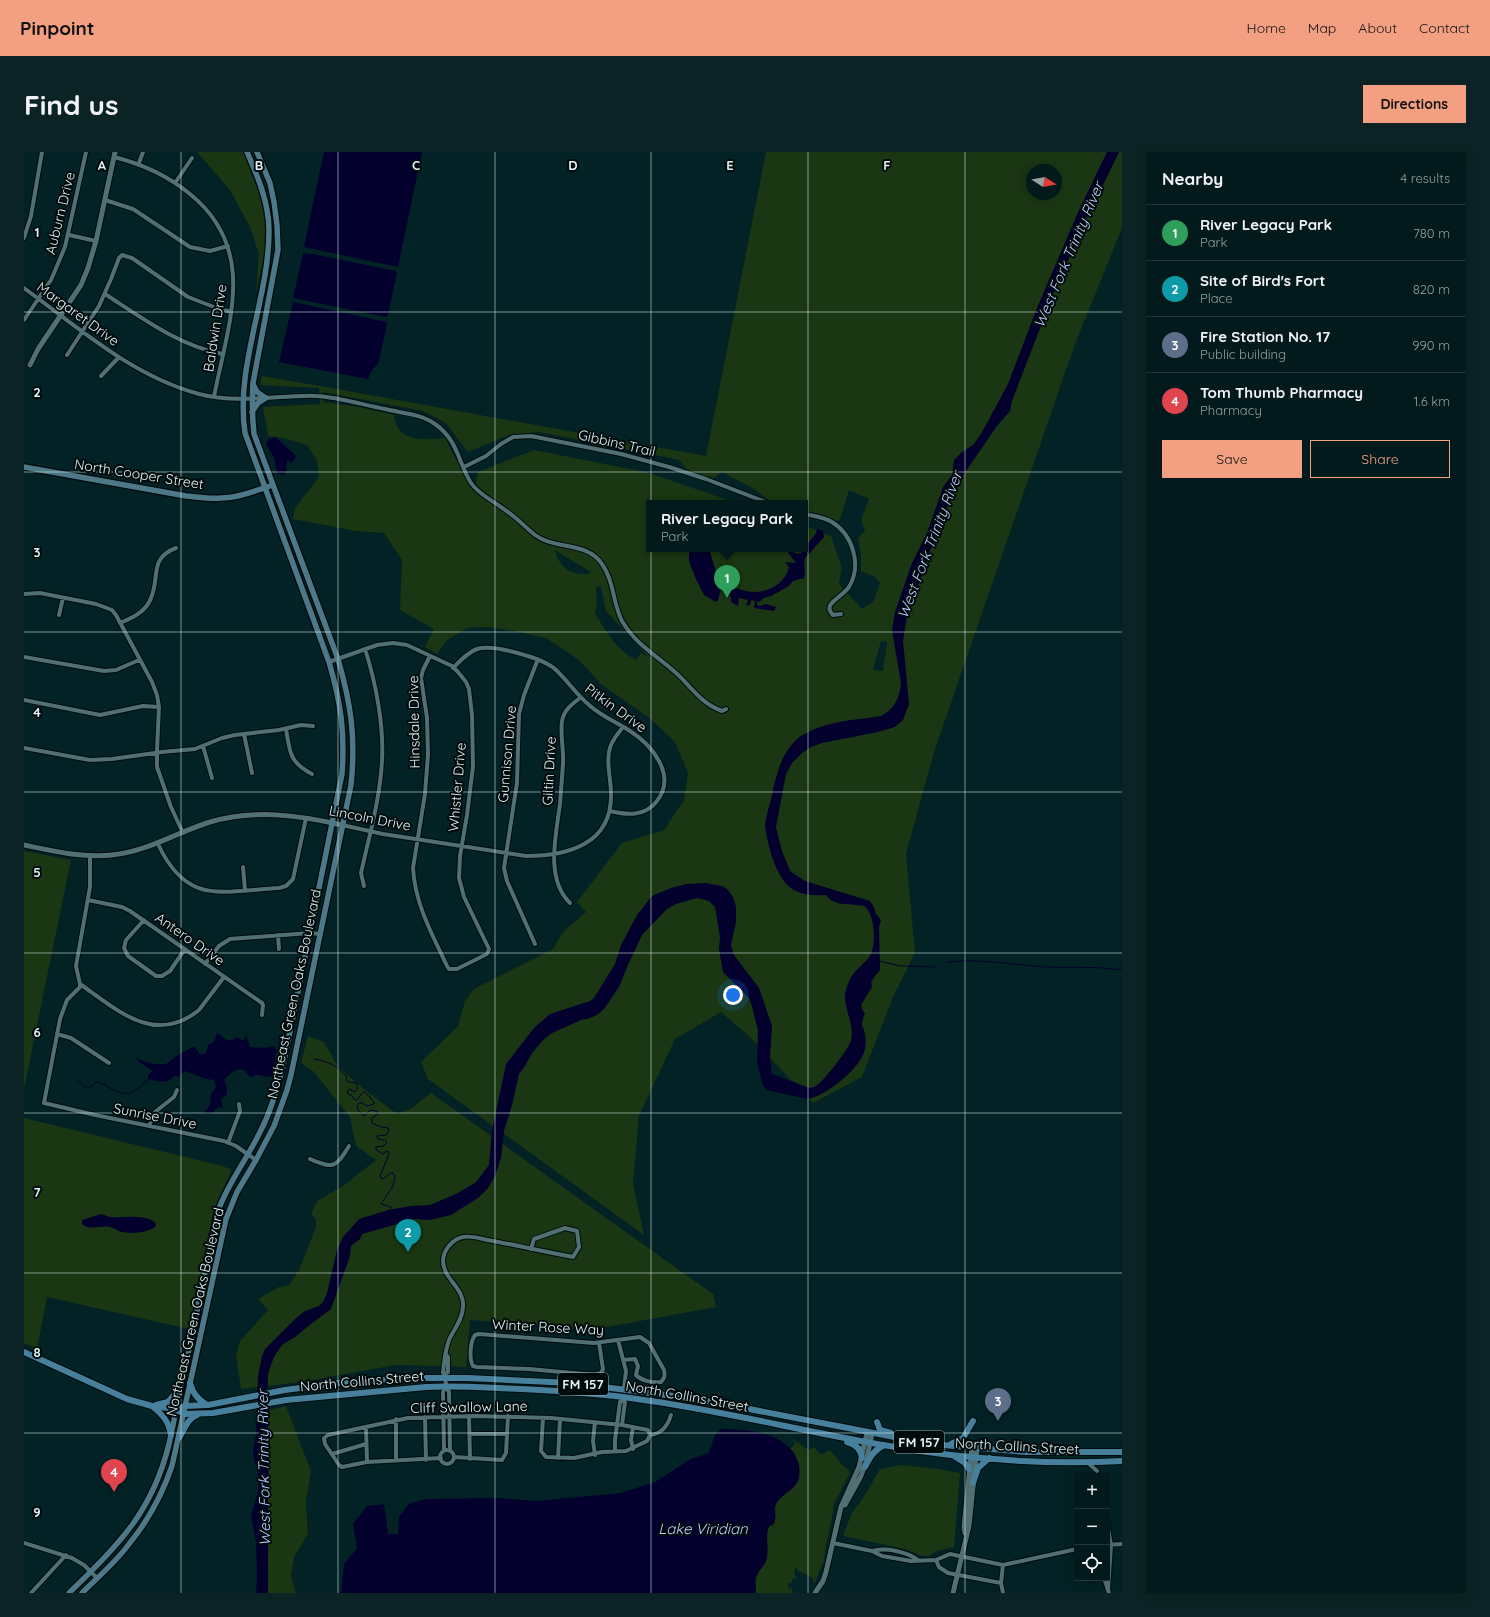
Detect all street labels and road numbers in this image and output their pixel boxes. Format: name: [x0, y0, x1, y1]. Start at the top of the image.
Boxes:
street label: Auburn Drive: [41, 170, 79, 256]
street label: Margaret Drive: [33, 278, 123, 350]
street label: Baldwin Drive: [199, 283, 231, 373]
street label: Gibbins Trail: [577, 425, 657, 461]
street label: North Cooper Street: [73, 455, 205, 493]
street label: Hinsdale Drive: [404, 675, 424, 769]
street label: Pitkin Drive: [582, 680, 651, 737]
street label: Gunnison Drive: [494, 705, 520, 803]
street label: Giltin Drive: [538, 736, 560, 806]
street label: Whistler Drive: [444, 741, 470, 832]
street label: Lincoln Drive: [328, 801, 413, 835]
street label: Northeast Green Oaks Boulevard: [263, 888, 325, 1100]
street label: Antero Drive: [152, 908, 228, 970]
street label: Sunrise Drive: [112, 1099, 198, 1133]
street label: Northeast Green Oaks Boulevard: [162, 1206, 228, 1418]
street label: Winter Rose Way: [491, 1315, 605, 1339]
street label: North Collins Street: [299, 1367, 425, 1395]
road number: FM 157: [558, 1373, 608, 1395]
street label: North Collins Street: [624, 1376, 750, 1416]
street label: Cliff Swallow Lane: [410, 1397, 528, 1417]
road number: FM 157: [894, 1431, 944, 1453]
street label: North Collins Street: [954, 1434, 1080, 1458]

